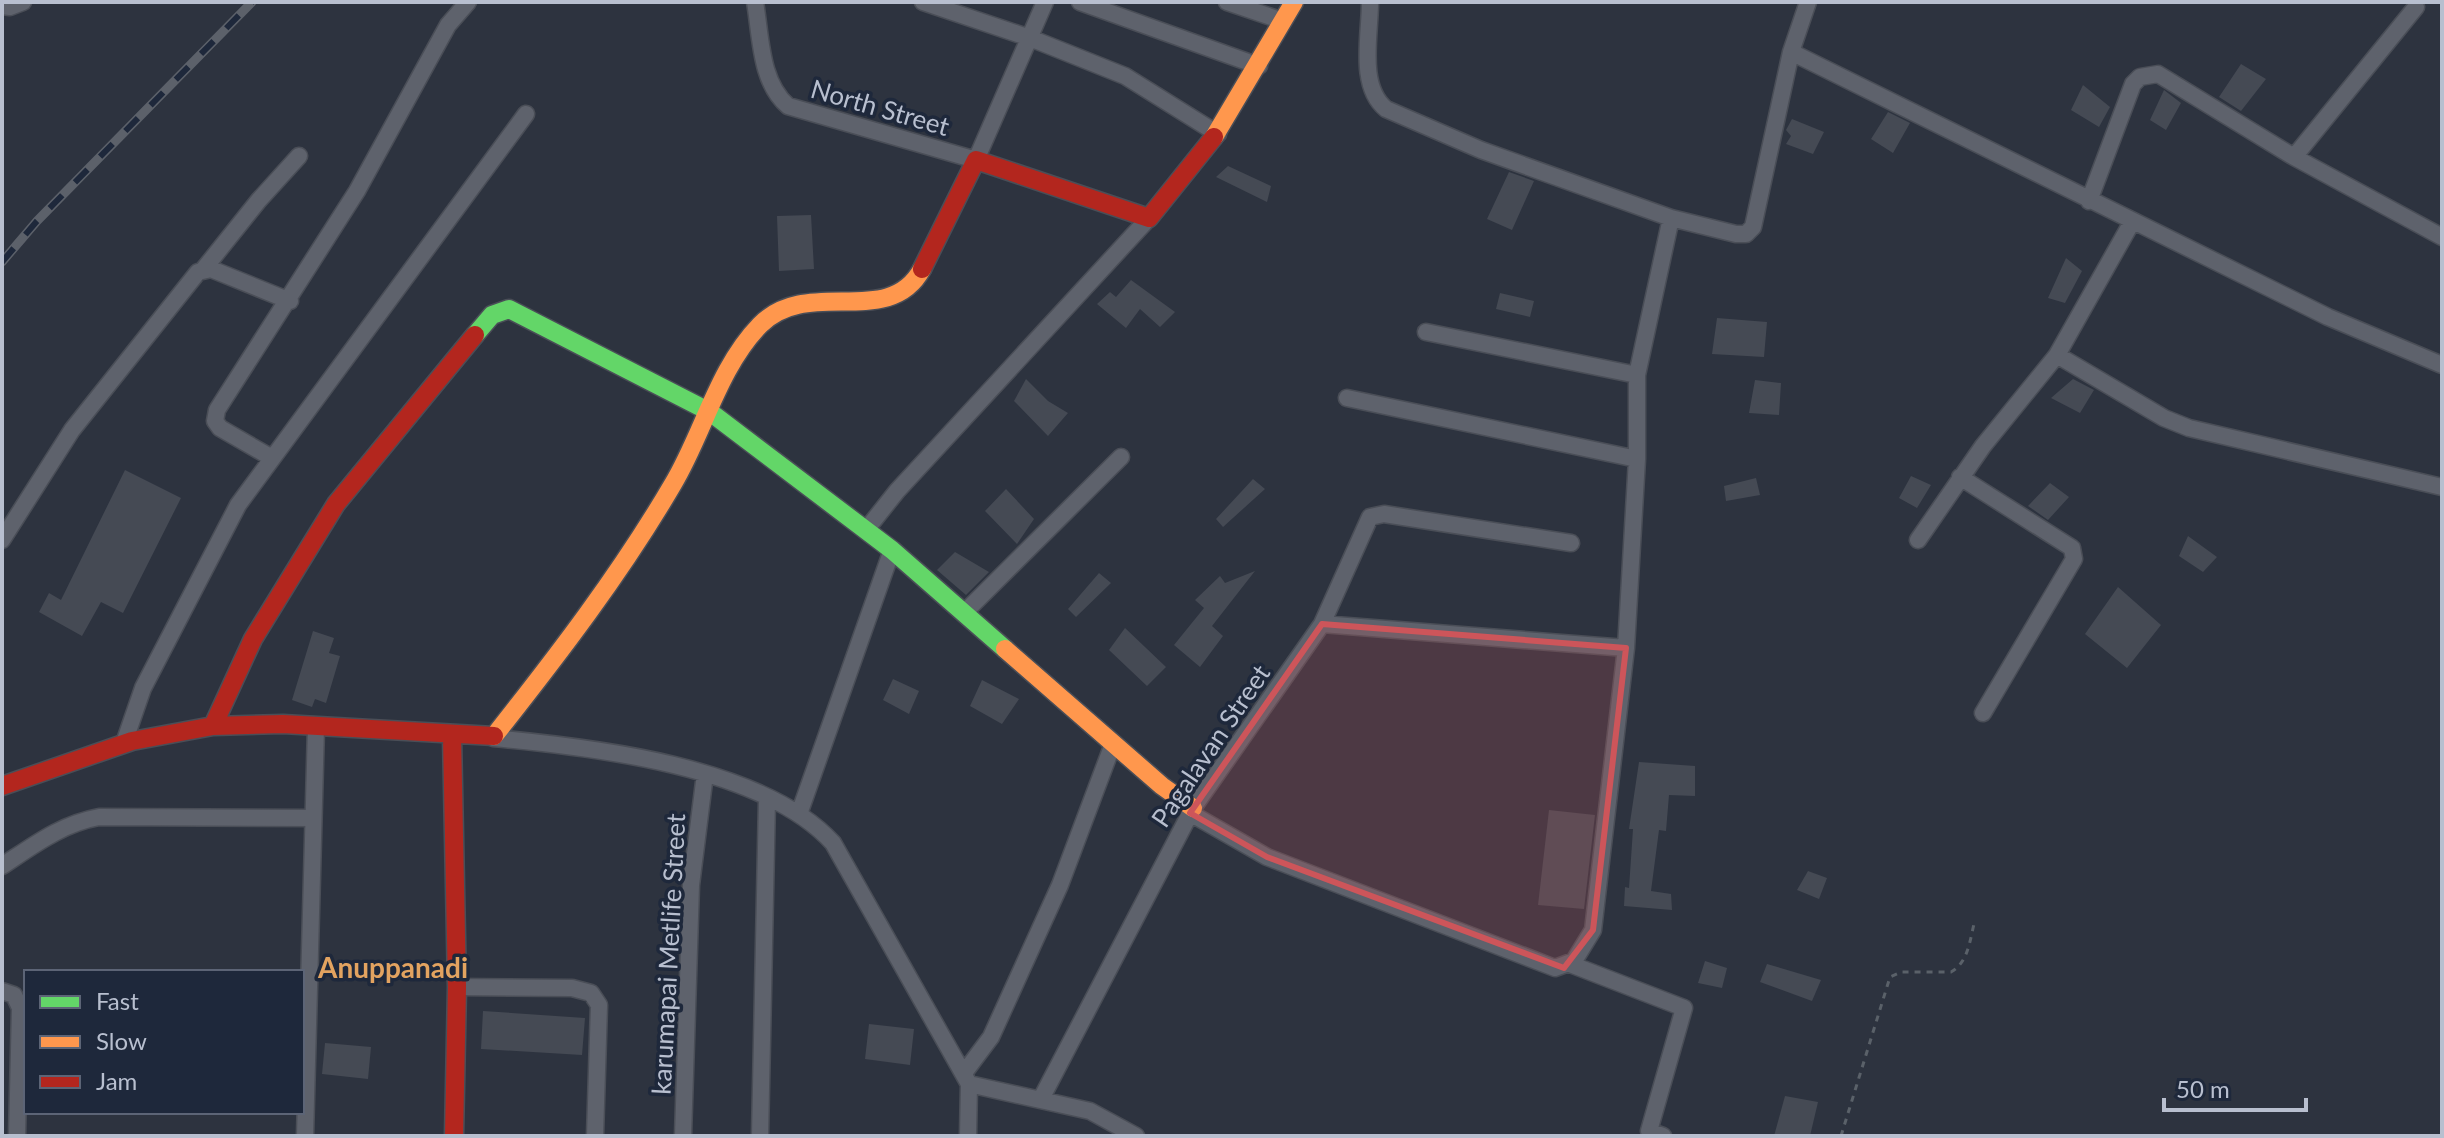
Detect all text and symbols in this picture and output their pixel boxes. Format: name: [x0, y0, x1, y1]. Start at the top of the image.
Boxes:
street label: North Street: [807, 72, 954, 142]
street label: Pagalavan Street: [1144, 658, 1277, 833]
street label: karumapai Metlife Street: [645, 812, 691, 1095]
district label: Anuppanadi: [317, 950, 468, 984]
legend: [24, 970, 304, 1114]
text: Fast: [96, 986, 139, 1015]
text: Slow: [96, 1026, 147, 1055]
scale bar: [2164, 1062, 2306, 1112]
text: Jam: [96, 1066, 137, 1095]
text: 50 m: [2176, 1074, 2230, 1103]

